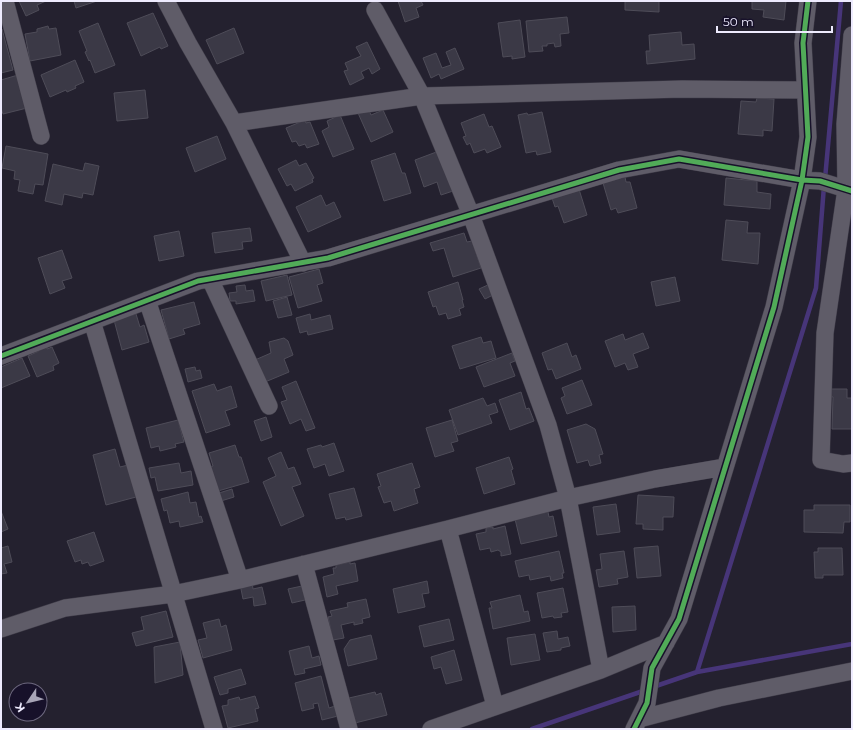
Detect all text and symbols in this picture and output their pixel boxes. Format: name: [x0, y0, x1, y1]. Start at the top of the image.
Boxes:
scale bar: [717, 8, 832, 34]
text: 50 m: [723, 14, 754, 29]
north arrow: [8, 682, 48, 722]
text: K: [11, 700, 28, 715]

